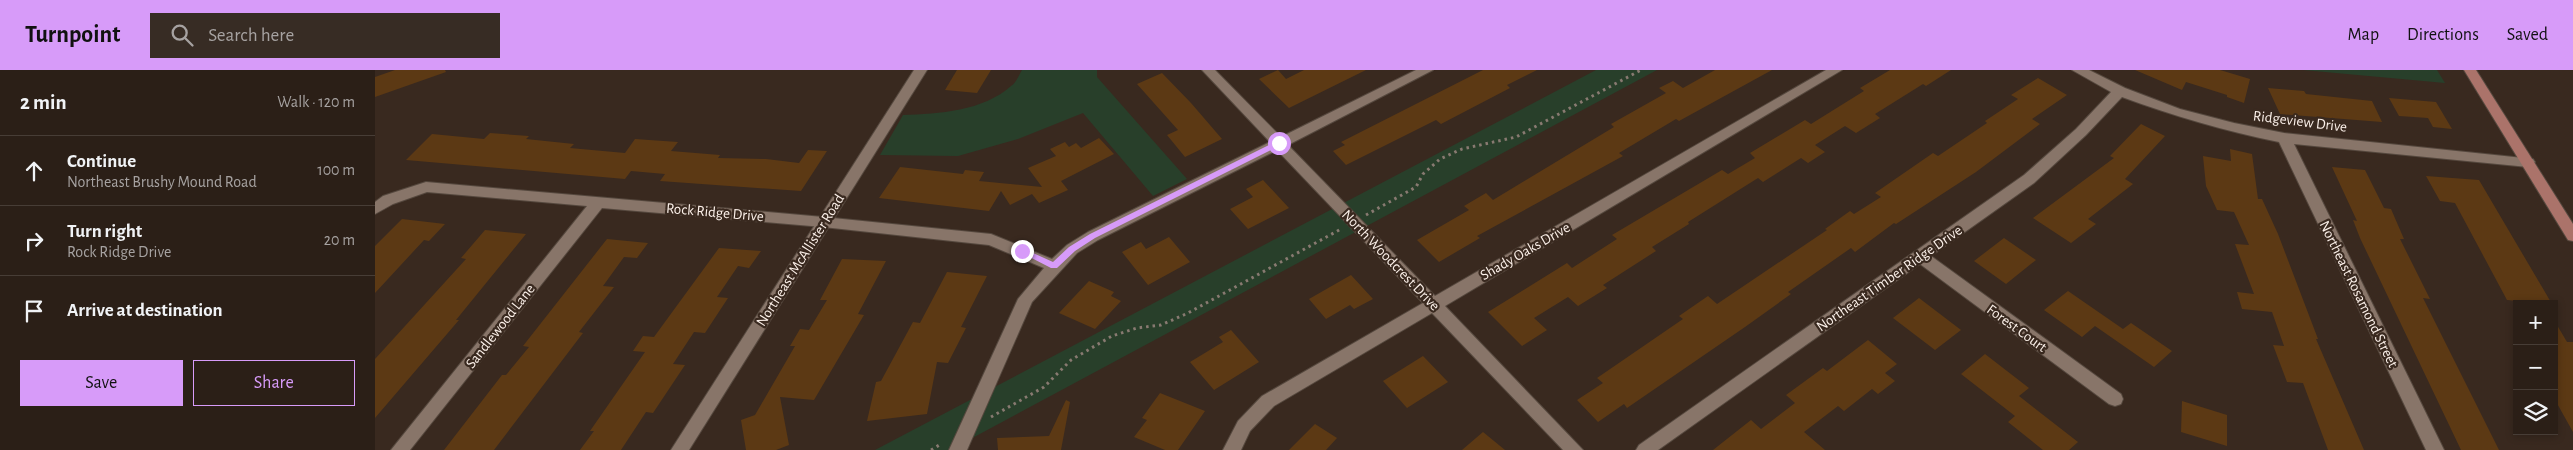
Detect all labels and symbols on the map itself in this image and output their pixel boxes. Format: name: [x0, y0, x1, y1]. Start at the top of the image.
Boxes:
street label: Ridgeview Drive: [2252, 108, 2348, 135]
route start: [1268, 132, 1291, 155]
street label: Northeast McAllister Road: [754, 191, 847, 329]
street label: Rock Ridge Drive: [666, 201, 764, 224]
street label: North Woodcrest Drive: [1339, 207, 1443, 314]
street label: Northeast Rosamond Street: [2316, 218, 2401, 370]
street label: Shady Oaks Drive: [1478, 220, 1573, 283]
street label: Northeast Timber Ridge Drive: [1814, 222, 1965, 334]
route end: [1011, 240, 1034, 263]
street label: Sandlewood Lane: [463, 281, 538, 371]
street label: Forest Court: [1984, 302, 2049, 355]

